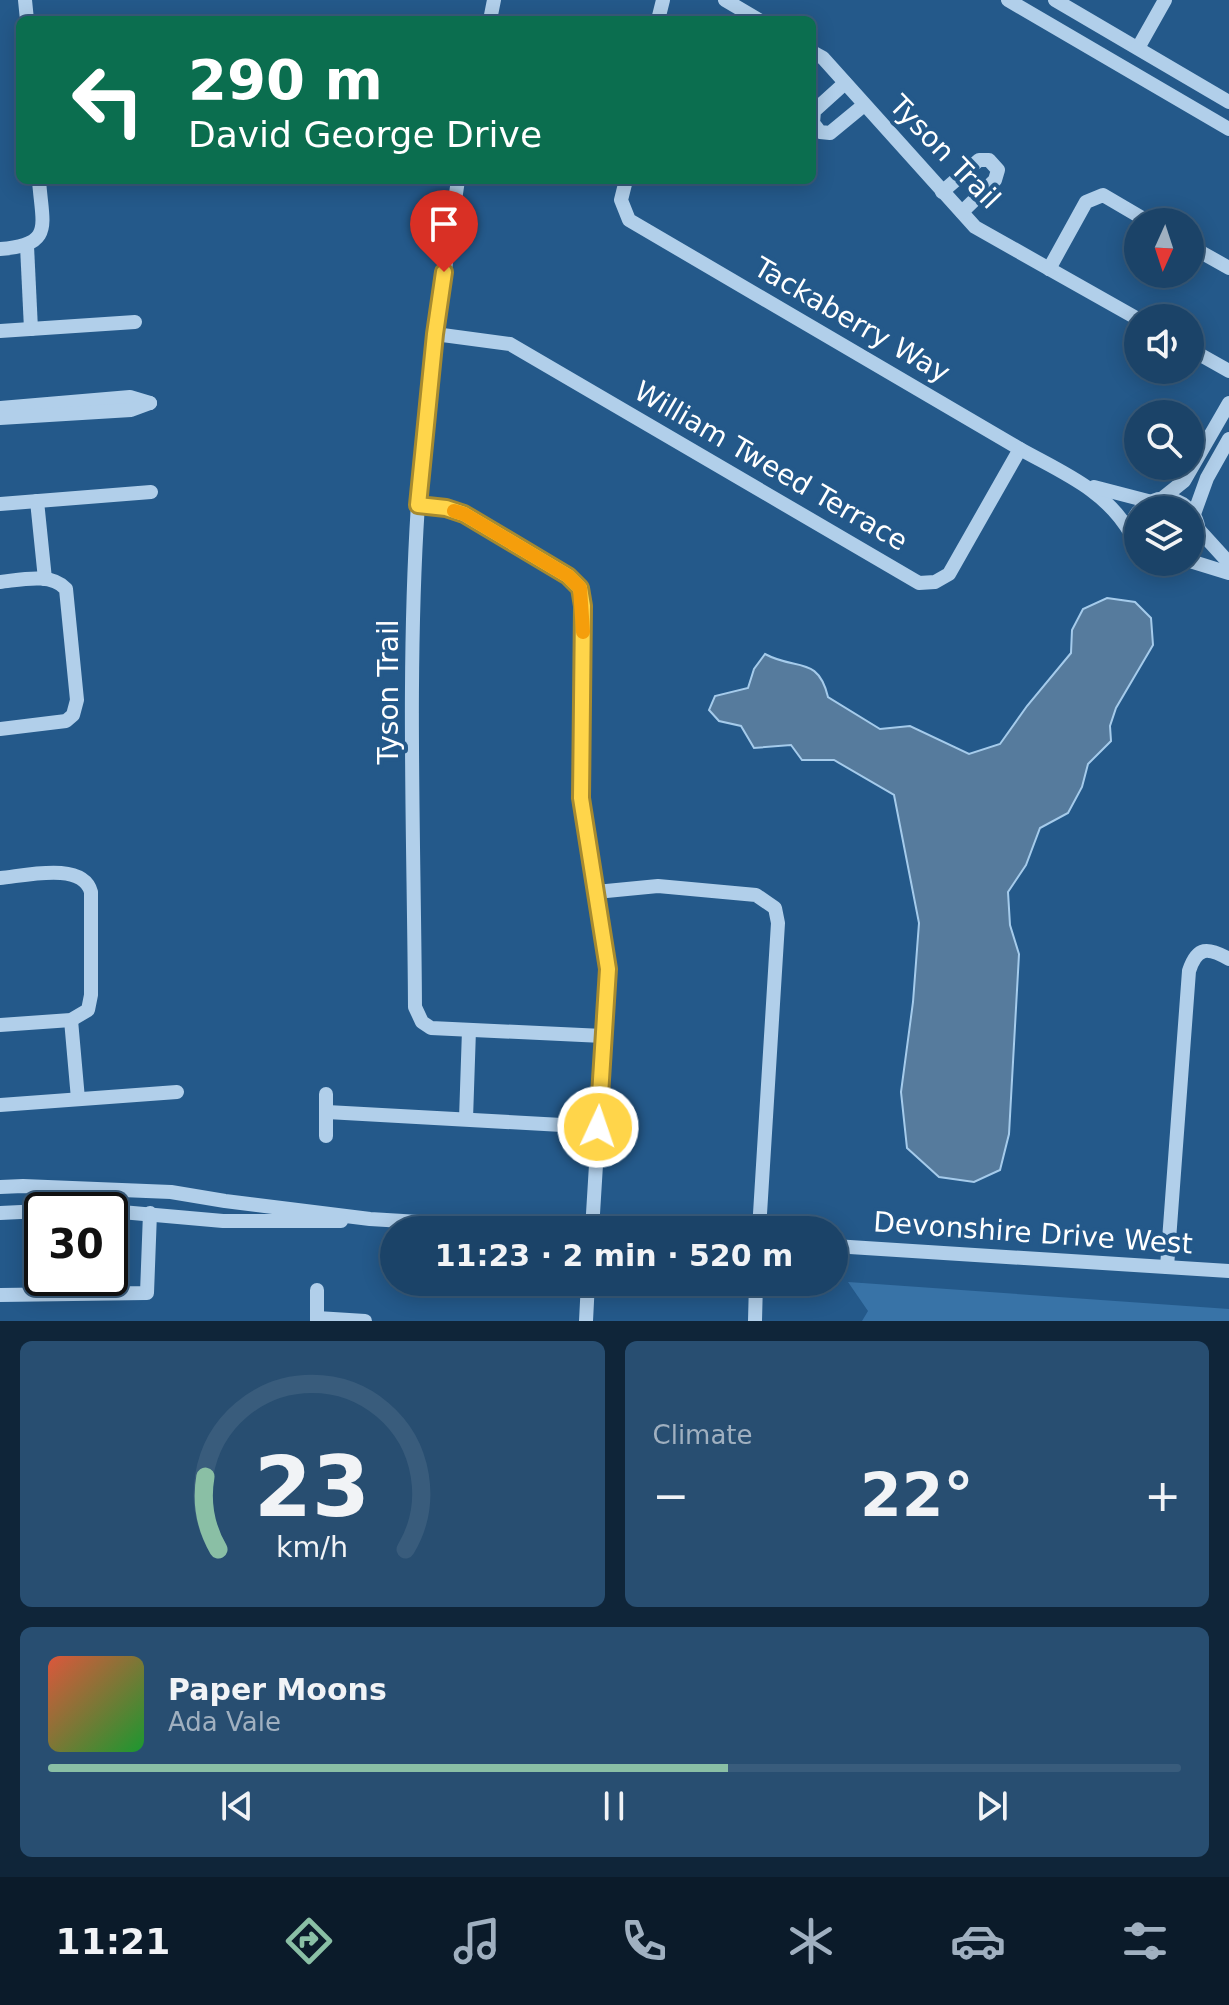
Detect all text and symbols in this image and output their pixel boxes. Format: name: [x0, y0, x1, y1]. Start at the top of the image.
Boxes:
text: 290 m: [188, 47, 383, 112]
icon: left: [56, 48, 160, 152]
street label: Tyson Trail: [882, 88, 1007, 216]
text: David George Drive: [188, 114, 542, 155]
pin: [410, 190, 478, 272]
icon: arrive: [422, 202, 466, 246]
north arrow: [1124, 208, 1204, 288]
map controls: [1124, 208, 1204, 576]
street label: Tackaberry Way: [747, 250, 956, 389]
button: sound: [1124, 304, 1204, 384]
street label: William Tweed Terrace: [629, 374, 913, 558]
button: search: [1124, 400, 1204, 480]
button: layers: [1124, 496, 1204, 576]
street label: Tyson Trail: [372, 620, 405, 765]
position arrow: [556, 1085, 640, 1169]
speed limit sign: 30: [24, 1192, 128, 1296]
street label: Devonshire Drive West: [872, 1205, 1194, 1261]
text: 11:23 · 2 min · 520 m: [435, 1238, 793, 1273]
text: Climate: [653, 1420, 753, 1450]
text: 23: [254, 1439, 370, 1536]
text: 22°: [860, 1460, 974, 1530]
text: −: [653, 1470, 689, 1521]
text: +: [1144, 1470, 1181, 1521]
text: km/h: [276, 1530, 348, 1564]
text: Paper Moons: [168, 1672, 387, 1707]
text: Ada Vale: [168, 1707, 281, 1737]
icon: previous: [215, 1784, 259, 1828]
icon: pause: [592, 1784, 636, 1828]
icon: next: [970, 1784, 1014, 1828]
icon: directions: [281, 1913, 337, 1969]
icon: music: [449, 1913, 505, 1969]
icon: phone: [616, 1913, 672, 1969]
icon: climate: [783, 1913, 839, 1969]
icon: car: [950, 1913, 1006, 1969]
icon: filters: [1117, 1913, 1173, 1969]
text: 11:21: [56, 1921, 170, 1962]

